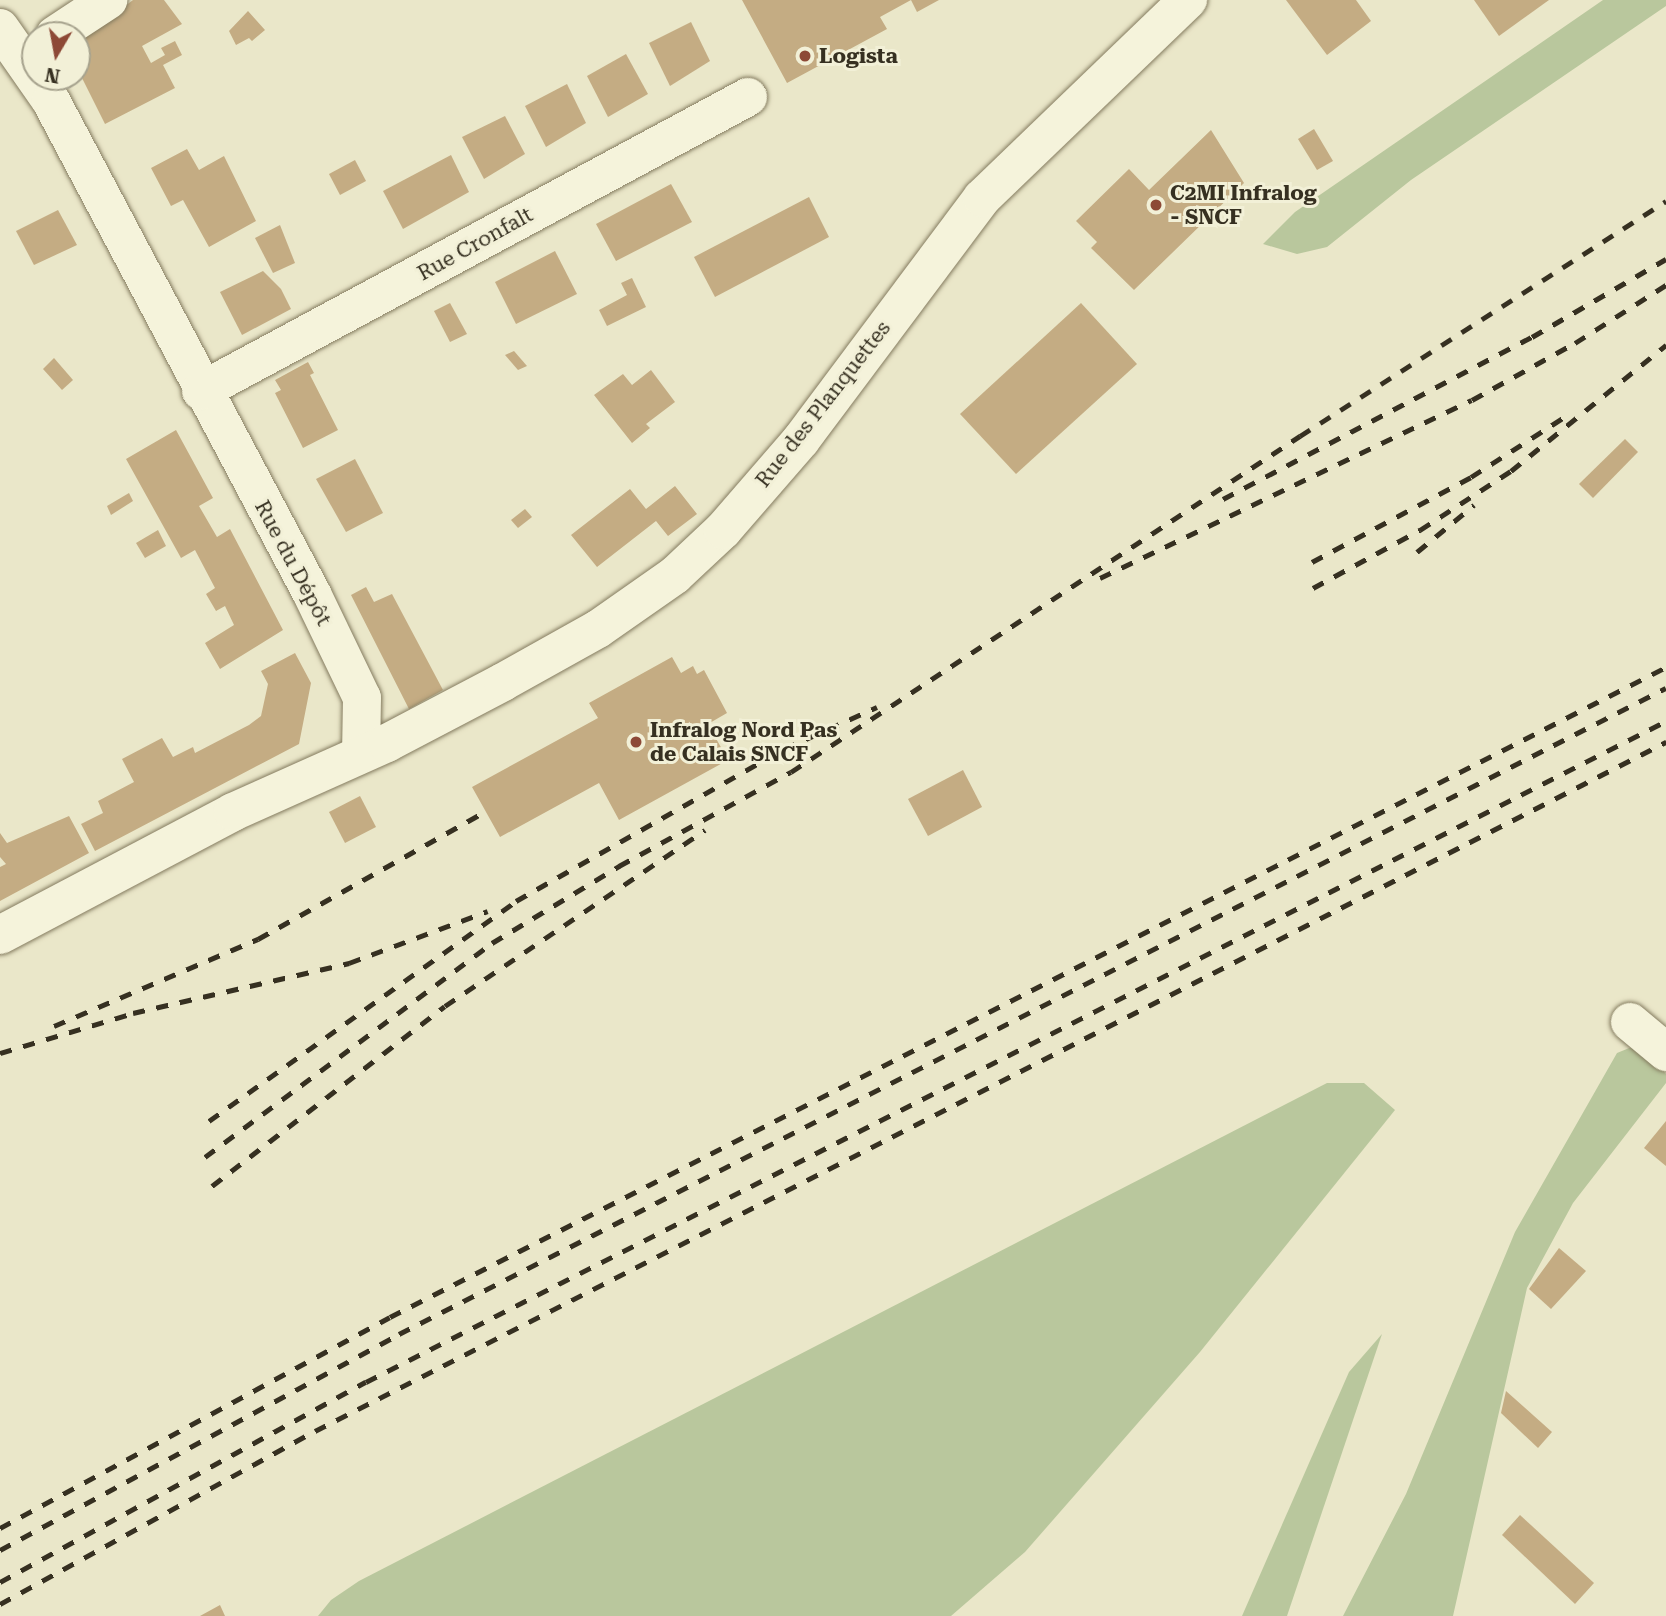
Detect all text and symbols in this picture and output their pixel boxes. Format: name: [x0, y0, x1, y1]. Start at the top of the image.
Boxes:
north arrow: [21, 21, 91, 91]
place label: Logista: [819, 43, 898, 69]
marker: Logista: [797, 48, 813, 64]
text: N: [43, 63, 62, 88]
place label: C2MI Infralog - SNCF: [1170, 180, 1317, 230]
marker: C2MI Infralog - SNCF: [1148, 197, 1164, 213]
street label: Rue Cronfalt: [413, 202, 537, 286]
street label: Rue des Planquettes: [750, 316, 896, 492]
street label: Rue du Dépôt: [249, 496, 337, 630]
place label: Infralog Nord Pas de Calais SNCF: [650, 717, 837, 767]
marker: Infralog Nord Pas de Calais SNCF: [628, 734, 644, 750]

